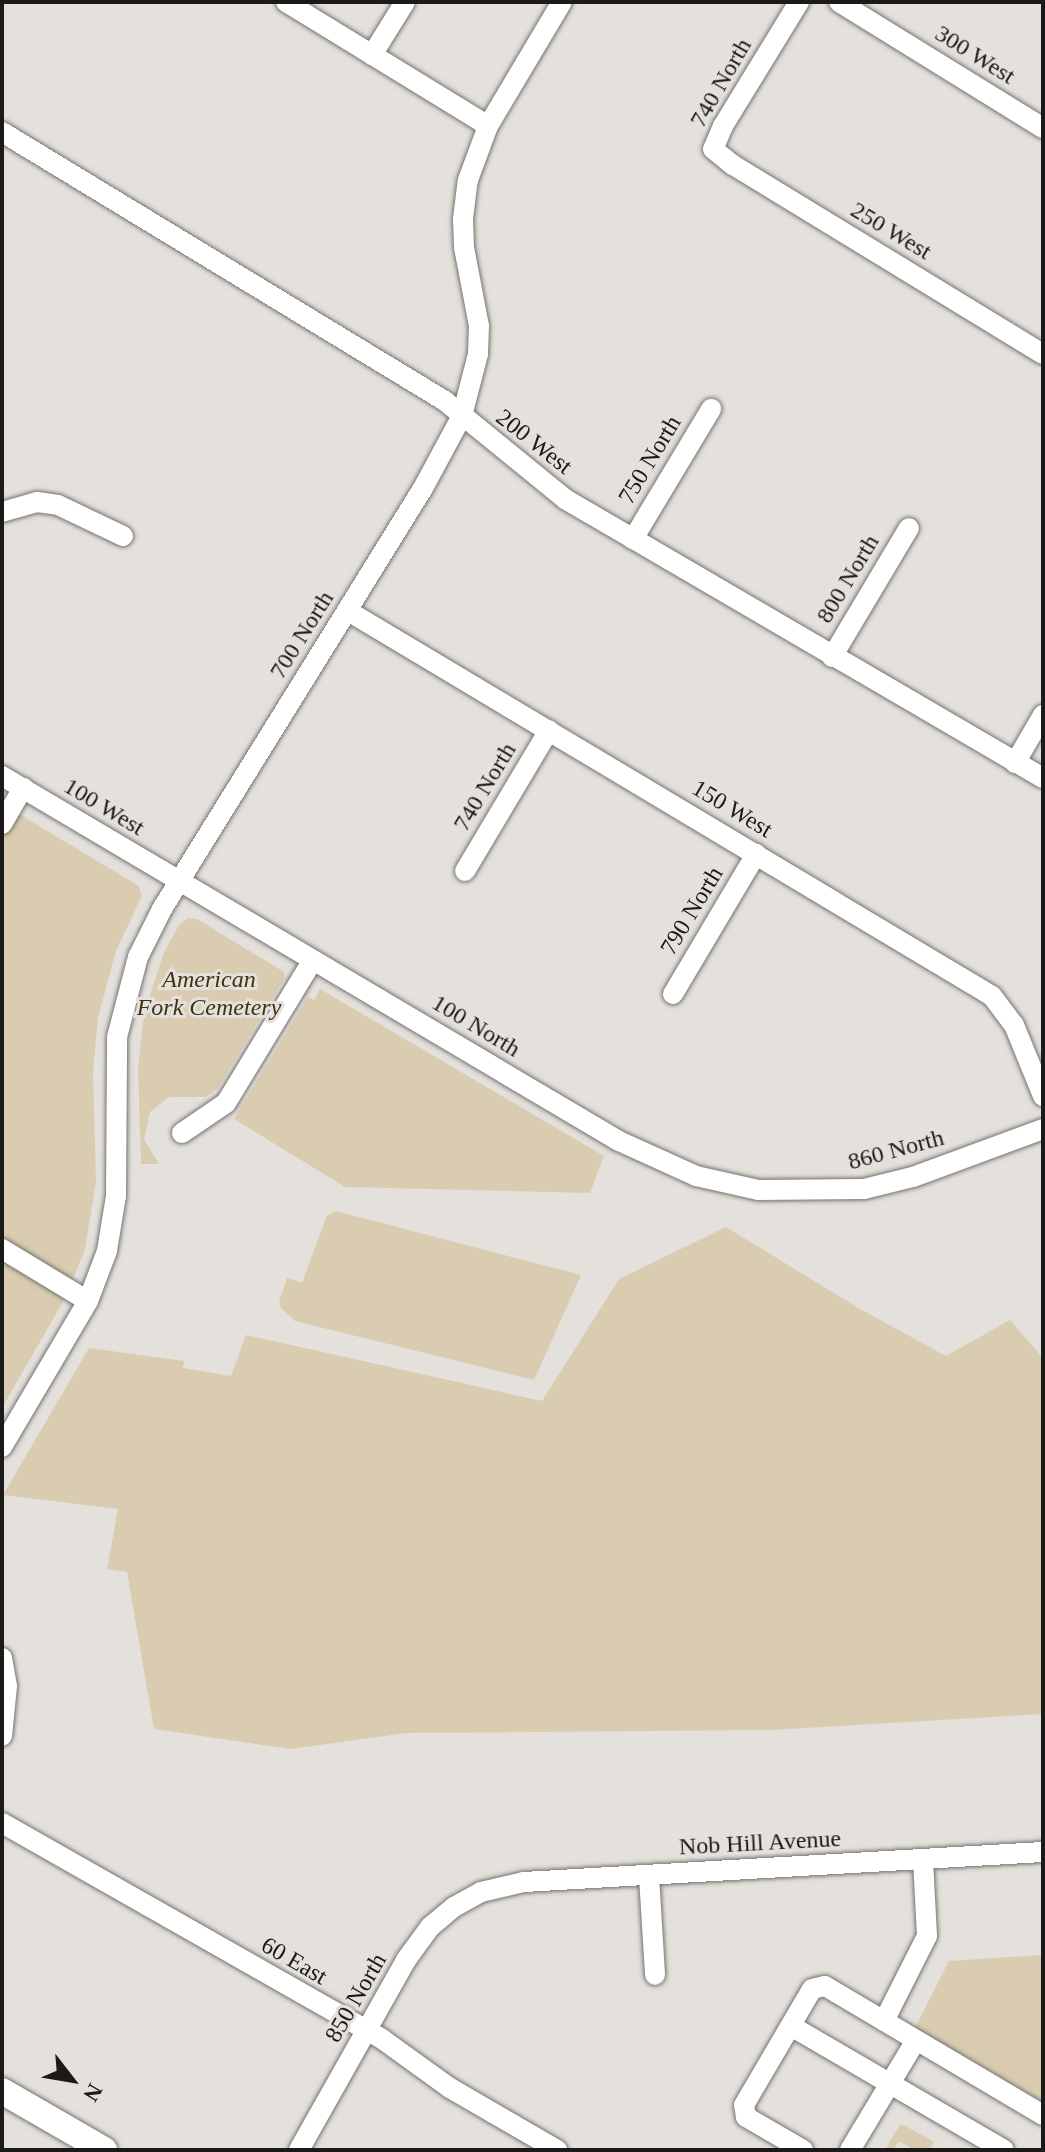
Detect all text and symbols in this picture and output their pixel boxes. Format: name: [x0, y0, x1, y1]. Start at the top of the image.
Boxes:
street label: 300 West: [929, 19, 1021, 91]
street label: 740 North: [684, 33, 758, 133]
street label: 250 West: [845, 196, 937, 266]
street label: 200 West: [490, 403, 578, 481]
street label: 750 North: [612, 411, 688, 509]
street label: 800 North: [810, 530, 886, 628]
street label: 700 North: [264, 586, 340, 684]
street label: 740 North: [447, 738, 523, 836]
street label: 100 West: [58, 772, 150, 842]
street label: 150 West: [686, 774, 778, 844]
street label: 790 North: [654, 862, 730, 960]
park label: American Fork Cemetery: [137, 966, 281, 1022]
street label: 100 North: [427, 988, 525, 1064]
street label: 860 North: [845, 1123, 947, 1177]
street label: Nob Hill Avenue: [678, 1824, 842, 1862]
street label: 60 East: [256, 1931, 332, 1991]
street label: 850 North: [319, 1948, 393, 2048]
north arrow: [32, 2040, 112, 2120]
text: N: [78, 2079, 108, 2106]

